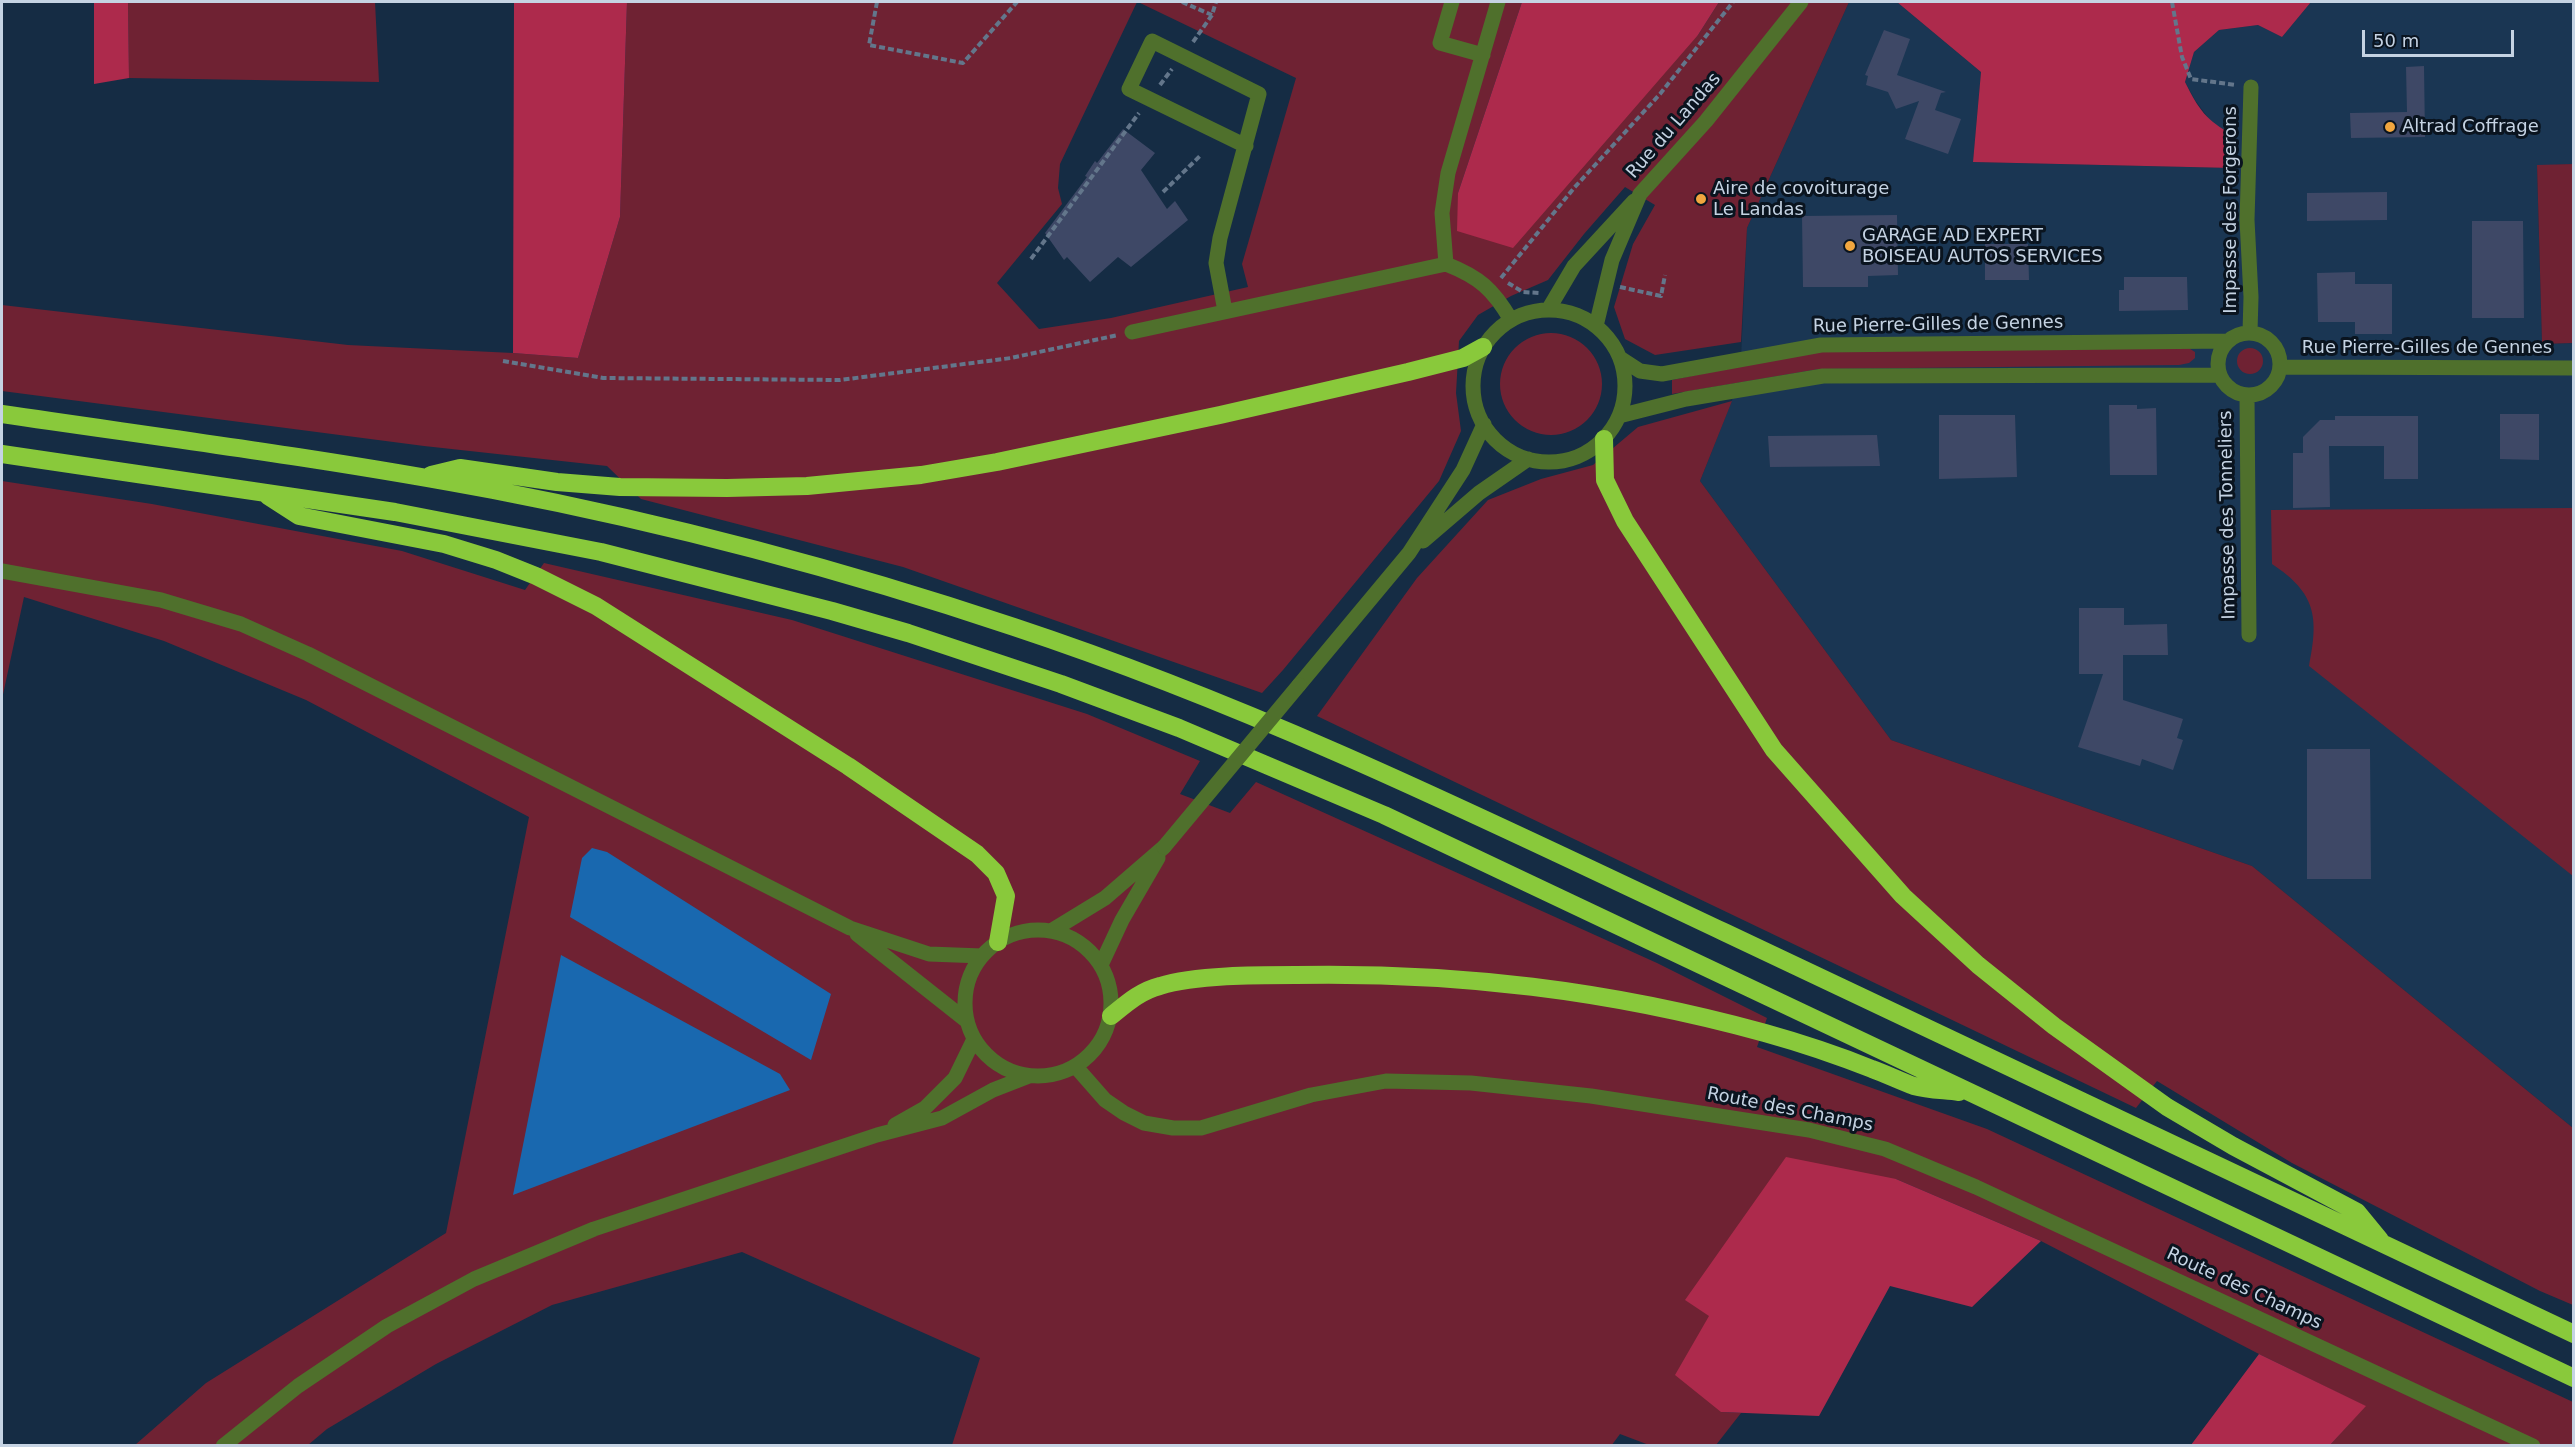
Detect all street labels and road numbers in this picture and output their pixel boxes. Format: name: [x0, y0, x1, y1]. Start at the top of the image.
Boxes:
street label: Rue du Landas: [1622, 69, 1726, 183]
street label: Impasse des Forgerons: [2220, 106, 2242, 314]
street label: Rue Pierre-Gilles de Gennes: [1813, 312, 2063, 338]
street label: Rue Pierre-Gilles de Gennes: [2302, 337, 2552, 359]
street label: Impasse des Tonneliers: [2215, 410, 2241, 620]
street label: Route des Champs: [1705, 1083, 1875, 1137]
street label: Route des Champs: [2163, 1244, 2325, 1334]

